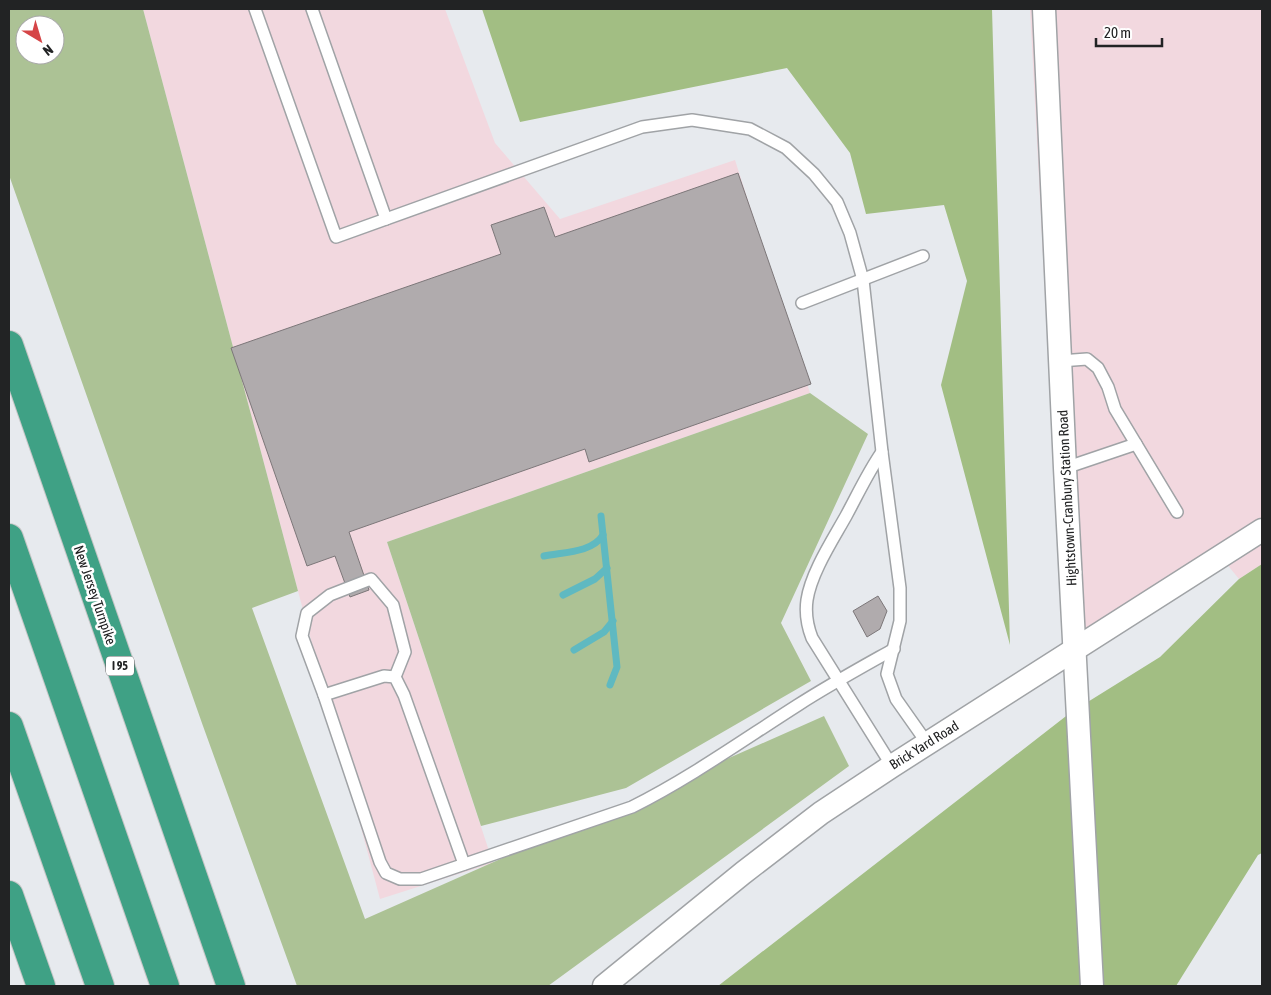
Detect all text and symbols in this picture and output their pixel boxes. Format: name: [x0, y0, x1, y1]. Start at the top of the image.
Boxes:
north arrow: [15, 15, 65, 65]
scale bar: [1096, 15, 1162, 47]
text: 20 m: [1104, 24, 1131, 41]
text: N: [40, 41, 56, 59]
street label: Hightstown-Cranbury Station Road: [1054, 409, 1080, 587]
street label: New Jersey Turnpike: [71, 543, 119, 647]
road number: I 95: [106, 656, 134, 676]
street label: Brick Yard Road: [886, 717, 962, 773]

